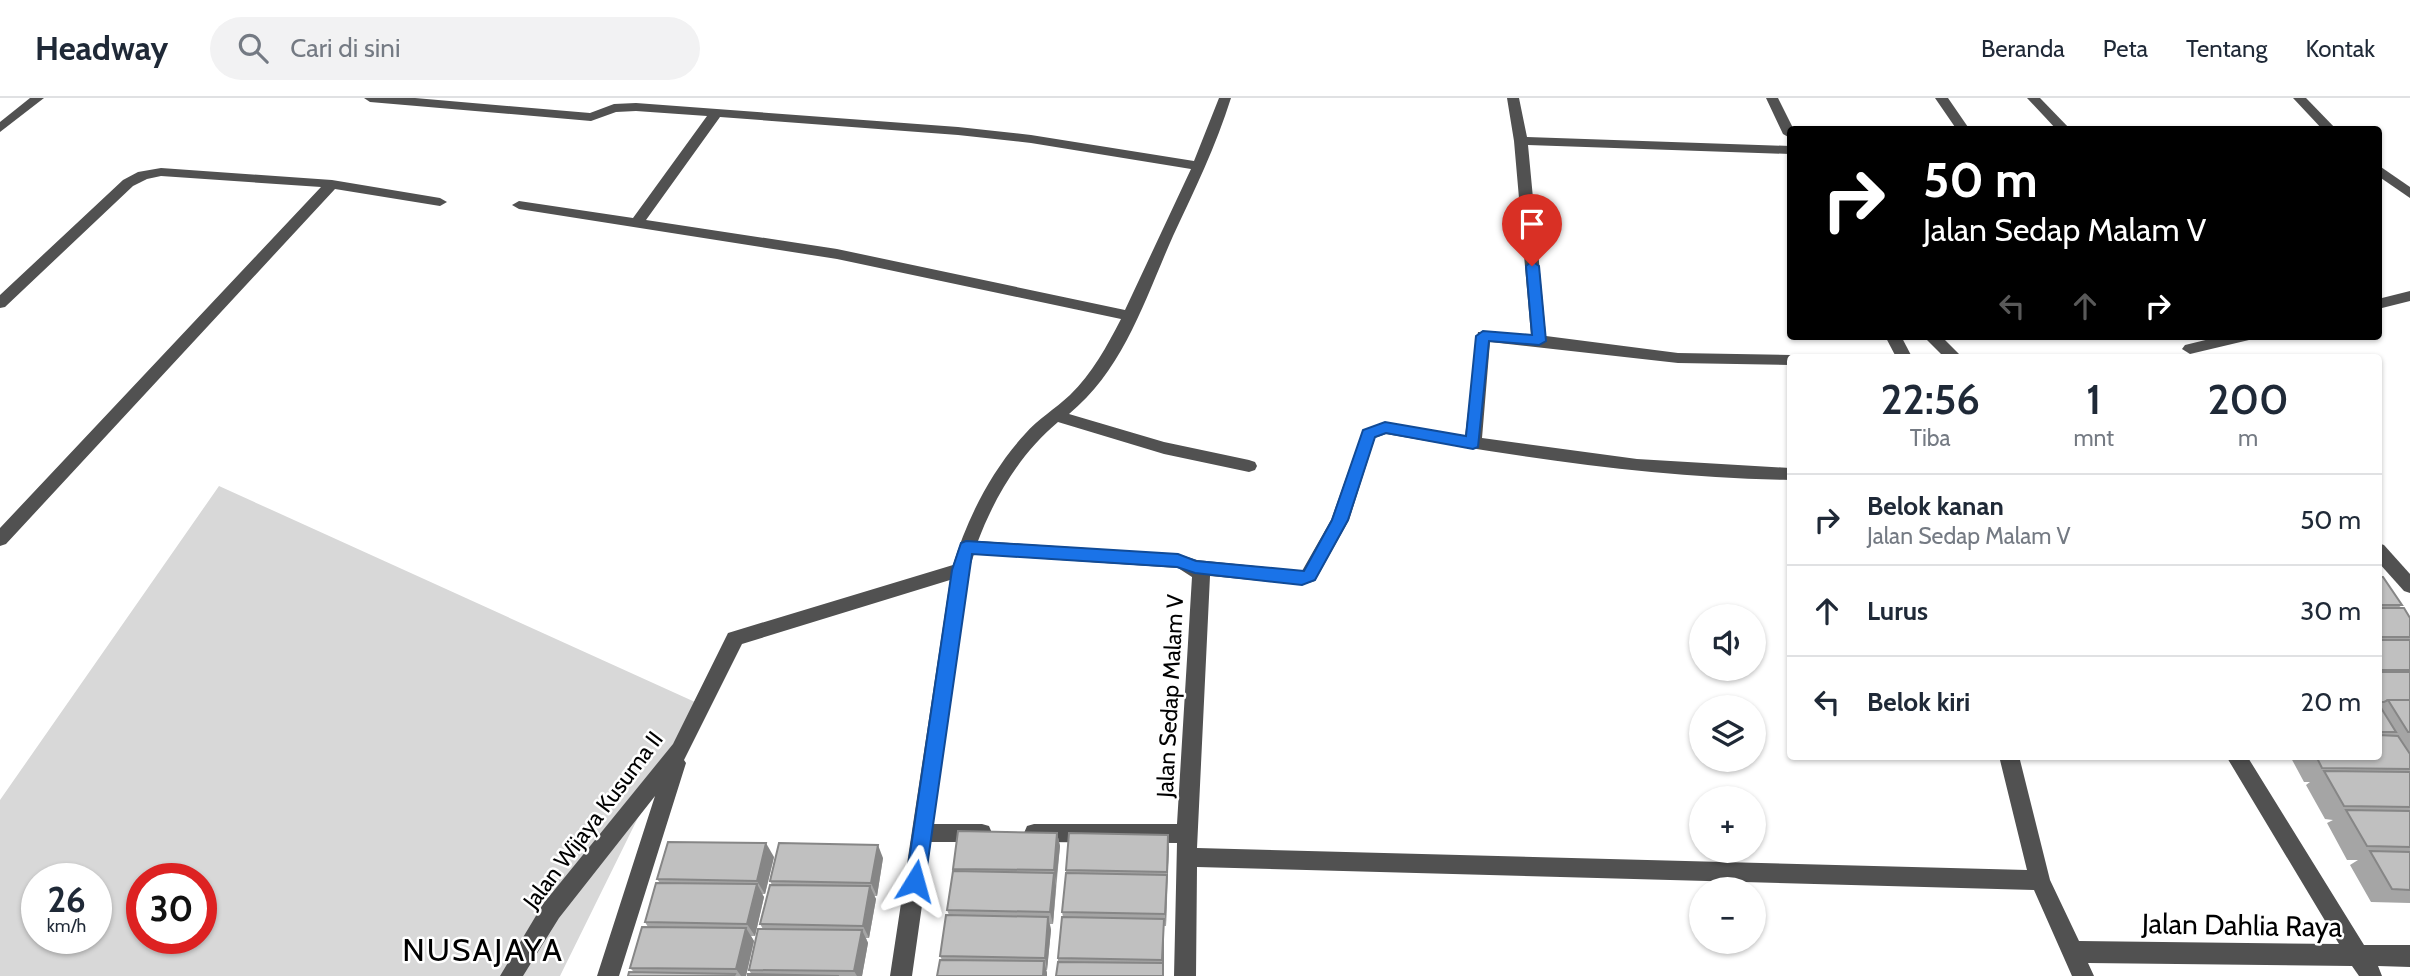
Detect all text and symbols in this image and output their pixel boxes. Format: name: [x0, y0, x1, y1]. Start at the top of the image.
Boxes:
search box: [210, 17, 700, 80]
text: Headway: [35, 28, 168, 68]
icon: search: [234, 29, 272, 67]
text: Cari di sini: [290, 32, 400, 64]
text: Beranda: [1981, 34, 2065, 63]
text: Peta: [2103, 34, 2148, 63]
text: Tentang: [2186, 34, 2267, 63]
text: Kontak: [2305, 34, 2375, 63]
text: 50 m: [1923, 150, 2038, 209]
icon: right: [1808, 154, 1899, 245]
pin: [1502, 194, 1562, 266]
icon: arrive: [1513, 205, 1551, 243]
text: Jalan Sedap Malam V: [1923, 210, 2206, 249]
icon: left: [1993, 287, 2031, 325]
icon: ahead: [2066, 287, 2104, 325]
icon: right: [2139, 287, 2177, 325]
text: 22:56: [1880, 373, 1980, 425]
text: 1: [2086, 373, 2101, 425]
text: 200: [2207, 373, 2289, 425]
text: Tiba: [1910, 424, 1951, 452]
text: mnt: [2073, 424, 2114, 452]
text: m: [2238, 424, 2258, 452]
text: Belok kanan: [1867, 490, 2004, 522]
icon: right: [1808, 501, 1846, 539]
text: 50 m: [2300, 504, 2361, 536]
text: Jalan Sedap Malam V: [1867, 522, 2071, 550]
icon: ahead: [1808, 592, 1846, 630]
street label: Jalan Sedap Malam V: [1151, 594, 1189, 799]
text: Lurus: [1867, 595, 1928, 627]
text: 30 m: [2300, 595, 2361, 627]
map controls: [1689, 604, 1766, 954]
button: sound: [1689, 604, 1766, 681]
icon: left: [1808, 683, 1846, 721]
text: Belok kiri: [1867, 686, 1970, 718]
text: 20 m: [2301, 686, 2361, 718]
button: layers: [1689, 695, 1766, 772]
street label: Jalan Wijaya Kusuma II: [517, 726, 669, 915]
button: +: [1689, 786, 1766, 863]
position arrow: [878, 844, 952, 918]
speed limit sign: 30: [126, 863, 217, 954]
button: −: [1689, 877, 1766, 954]
text: 26: [47, 878, 86, 921]
street label: Jalan Dahlia Raya: [2141, 906, 2343, 944]
text: km/h: [47, 915, 86, 937]
district label: NUSAJAYA: [402, 930, 564, 969]

